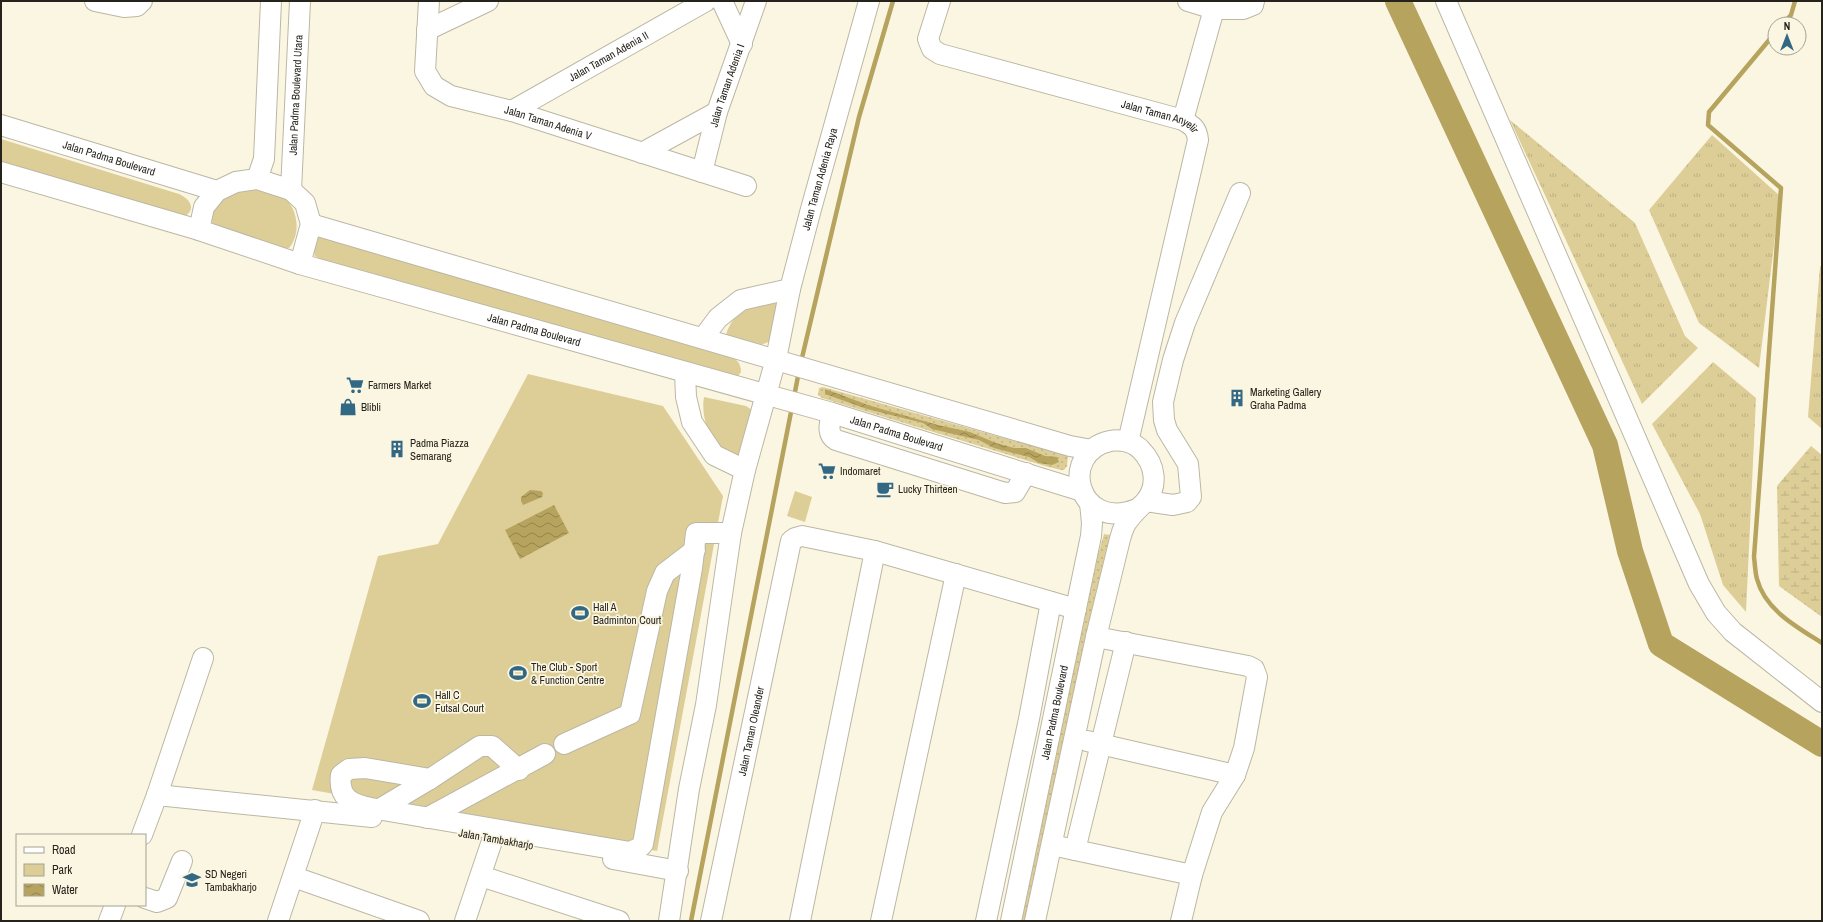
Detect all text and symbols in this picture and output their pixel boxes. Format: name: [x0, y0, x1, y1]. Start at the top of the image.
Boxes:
north arrow: [1767, 16, 1807, 56]
text: N: [1784, 19, 1790, 33]
street label: Jalan Taman Adenia II: [566, 28, 651, 84]
street label: Jalan Padma Boulevard Utara: [286, 35, 305, 156]
street label: Jalan Taman Adenia I: [706, 42, 747, 129]
street label: Jalan Taman Anyelir: [1120, 97, 1202, 135]
street label: Jalan Taman Adenia V: [503, 102, 593, 143]
street label: Jalan Taman Adenia Raya: [799, 126, 840, 232]
street label: Jalan Padma Boulevard: [61, 137, 157, 179]
street label: Jalan Padma Boulevard: [486, 310, 582, 349]
supermarket icon: Farmers Market: [345, 375, 365, 395]
place label: Farmers Market: [368, 378, 432, 392]
place label: Marketing Gallery Graha Padma: [1250, 385, 1322, 412]
building icon: Marketing Gallery Graha Padma: [1227, 388, 1247, 408]
shop icon: Blibli: [338, 397, 358, 417]
place label: Blibli: [361, 400, 381, 414]
street label: Jalan Padma Boulevard: [849, 412, 944, 454]
place label: Padma Piazza Semarang: [410, 436, 469, 463]
building icon: Padma Piazza Semarang: [387, 439, 407, 459]
supermarket icon: Indomaret: [817, 461, 837, 481]
place label: Indomaret: [840, 464, 881, 478]
cafe icon: Lucky Thirteen: [875, 479, 895, 499]
place label: Lucky Thirteen: [898, 482, 958, 496]
place label: Hall A Badminton Court: [593, 600, 662, 627]
sports icon: Hall A Badminton Court: [570, 603, 590, 623]
place label: The Club - Sport & Function Centre: [531, 660, 604, 687]
sports icon: The Club - Sport & Function Centre: [508, 663, 528, 683]
street label: Jalan Padma Boulevard: [1038, 664, 1071, 761]
street label: Jalan Taman Oleander: [735, 685, 767, 777]
place label: Hall C Futsal Court: [435, 688, 485, 715]
sports icon: Hall C Futsal Court: [412, 691, 432, 711]
street label: Jalan Tambakharjo: [457, 826, 535, 852]
legend: [16, 834, 146, 906]
text: Road: [52, 842, 76, 858]
text: Park: [52, 862, 72, 878]
place label: SD Negeri Tambakharjo: [205, 867, 257, 894]
school or university icon: SD Negeri Tambakharjo: [182, 870, 202, 890]
text: Water: [52, 882, 79, 898]

